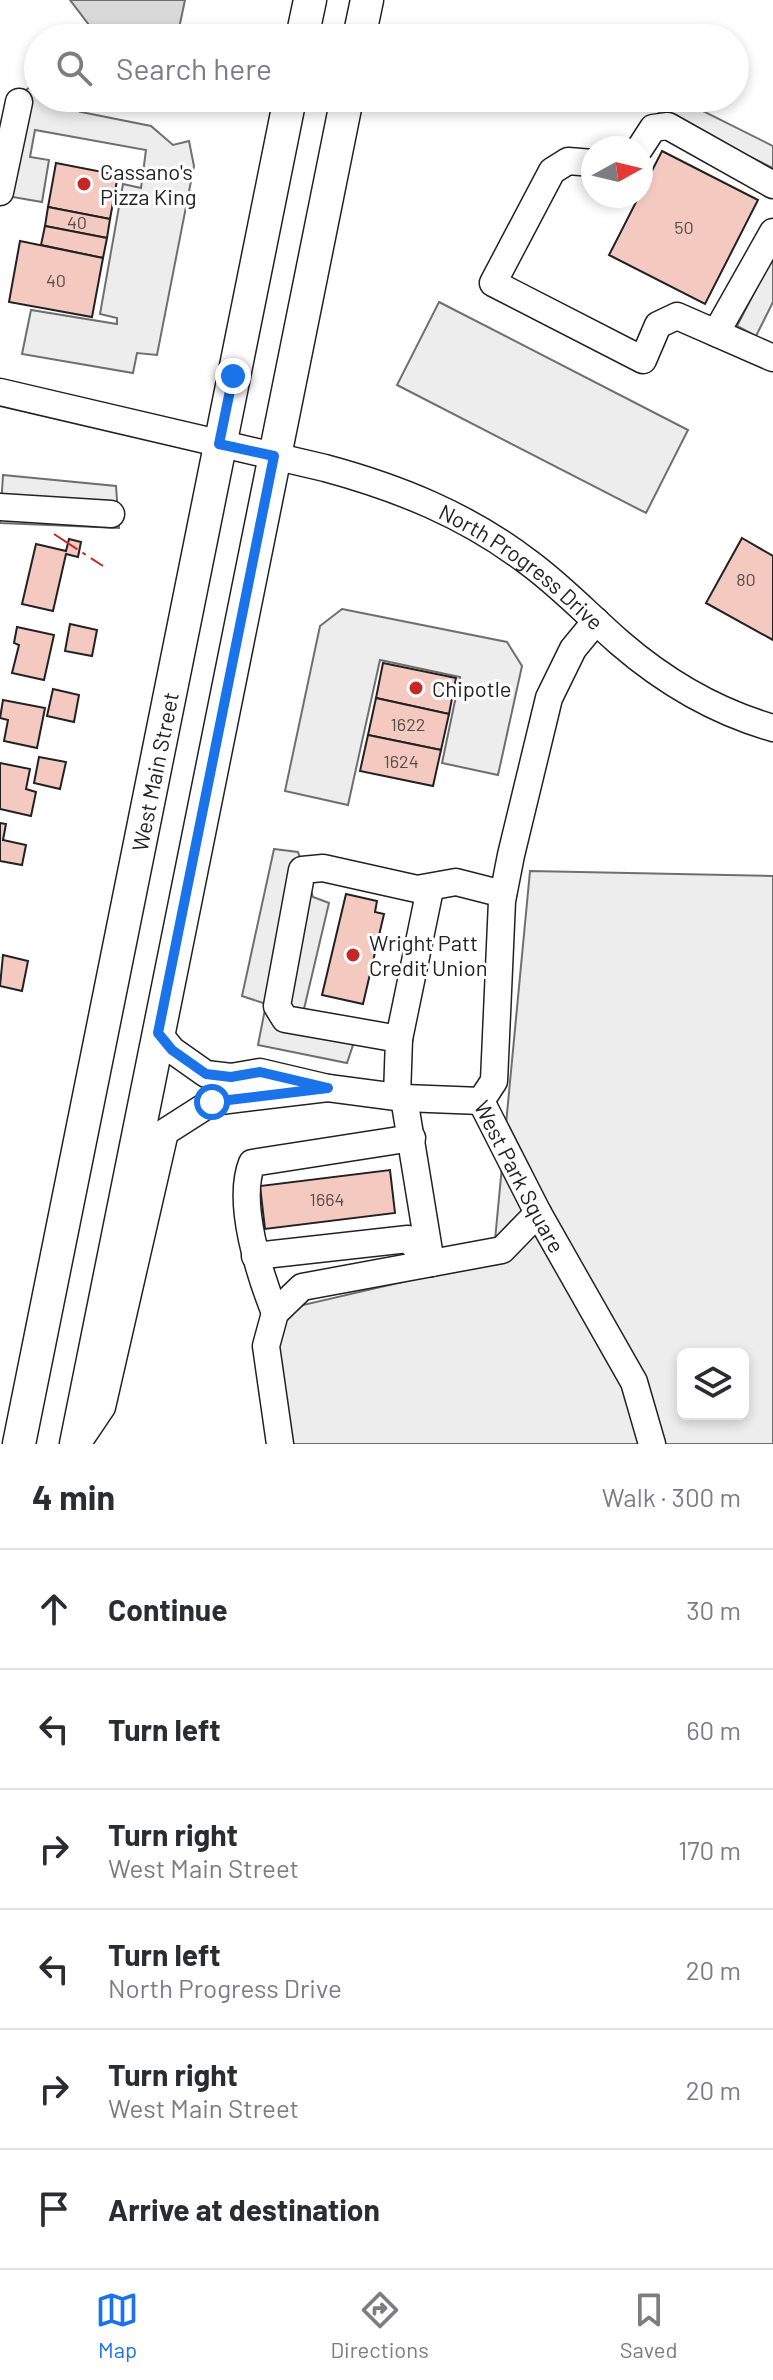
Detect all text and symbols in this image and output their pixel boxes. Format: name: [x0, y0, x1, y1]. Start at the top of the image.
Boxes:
search box: [24, 24, 749, 112]
icon: search: [52, 46, 96, 90]
text: Search here: [116, 50, 272, 86]
north arrow: [581, 136, 653, 208]
place label: Cassano's Pizza King: [100, 158, 197, 209]
marker: Cassano's Pizza King: [75, 175, 93, 193]
house number: 40: [67, 211, 87, 233]
house number: 50: [674, 216, 694, 238]
house number: 40: [46, 269, 66, 291]
route end: [215, 358, 251, 394]
street label: North Progress Drive: [435, 498, 609, 635]
house number: 80: [736, 568, 756, 590]
place label: Chipotle: [432, 675, 511, 701]
marker: Chipotle: [407, 679, 425, 697]
street label: West Main Street: [126, 690, 183, 853]
house number: 1622: [391, 713, 425, 735]
house number: 1624: [383, 750, 419, 772]
place label: Wright Patt Credit Union: [369, 929, 488, 980]
marker: Wright Patt Credit Union: [344, 946, 362, 964]
route start: [194, 1084, 230, 1120]
street label: West Park Square: [470, 1096, 571, 1257]
house number: 1664: [310, 1188, 344, 1210]
map controls: [677, 1348, 749, 1420]
button: layers: [677, 1348, 749, 1420]
text: 4 min: [32, 1476, 115, 1517]
text: Walk · 300 m: [602, 1481, 741, 1512]
icon: ahead: [32, 1587, 76, 1631]
text: Continue: [108, 1591, 228, 1627]
text: 30 m: [686, 1594, 741, 1625]
icon: left: [32, 1707, 76, 1751]
text: Turn left: [108, 1711, 221, 1747]
text: 60 m: [686, 1714, 741, 1745]
text: Turn right: [108, 1816, 238, 1852]
icon: right: [32, 1827, 76, 1871]
text: 170 m: [678, 1834, 741, 1865]
text: West Main Street: [108, 1852, 299, 1883]
text: Turn left: [108, 1936, 221, 1972]
icon: left: [32, 1947, 76, 1991]
text: 20 m: [686, 1954, 741, 1985]
text: North Progress Drive: [108, 1972, 342, 2003]
text: Turn right: [108, 2056, 238, 2092]
icon: right: [32, 2067, 76, 2111]
text: 20 m: [686, 2074, 741, 2105]
text: West Main Street: [108, 2092, 299, 2123]
icon: arrive: [32, 2187, 76, 2231]
text: Arrive at destination: [108, 2191, 380, 2227]
tab: Map: [95, 2288, 139, 2362]
tab: Directions: [330, 2288, 429, 2362]
tab: Saved: [620, 2288, 677, 2362]

